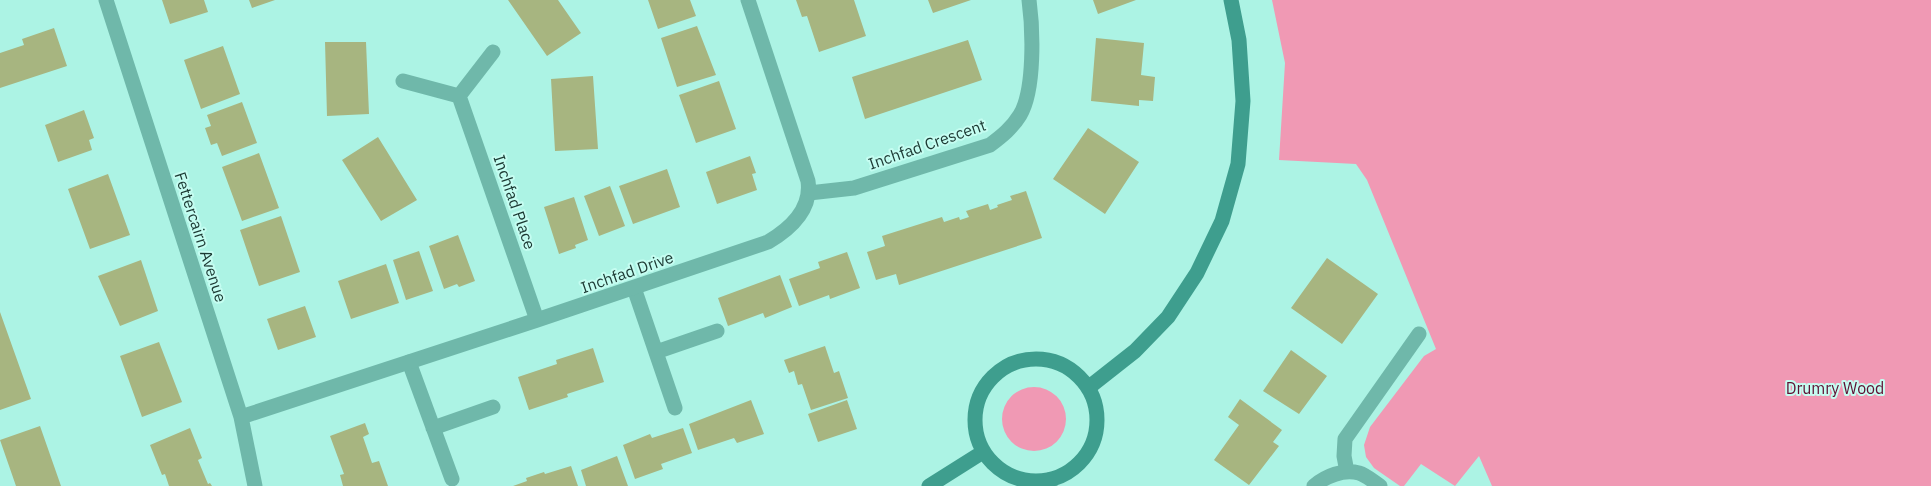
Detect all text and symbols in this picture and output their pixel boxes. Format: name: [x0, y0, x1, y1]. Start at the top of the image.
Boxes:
street label: Inchfad Crescent: [866, 114, 988, 174]
street label: Inchfad Place: [489, 152, 541, 252]
street label: Fettercairn Avenue: [171, 169, 232, 305]
street label: Inchfad Drive: [578, 247, 676, 297]
park label: Drumry Wood: [1786, 378, 1884, 398]

